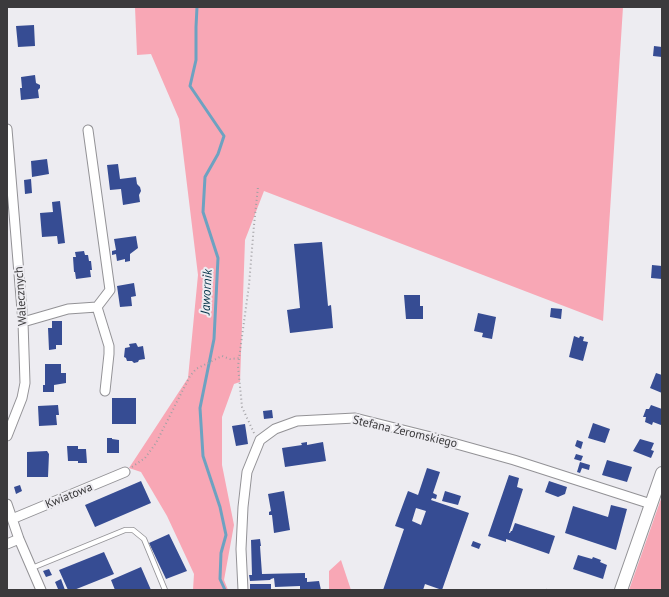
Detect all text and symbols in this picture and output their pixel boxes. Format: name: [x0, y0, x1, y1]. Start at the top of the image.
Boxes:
street label: Walecznych: [12, 266, 30, 326]
water label: Jawornik: [198, 269, 216, 315]
street label: Stefana Żeromskiego: [351, 413, 459, 451]
street label: Kwiatowa: [43, 480, 95, 512]

